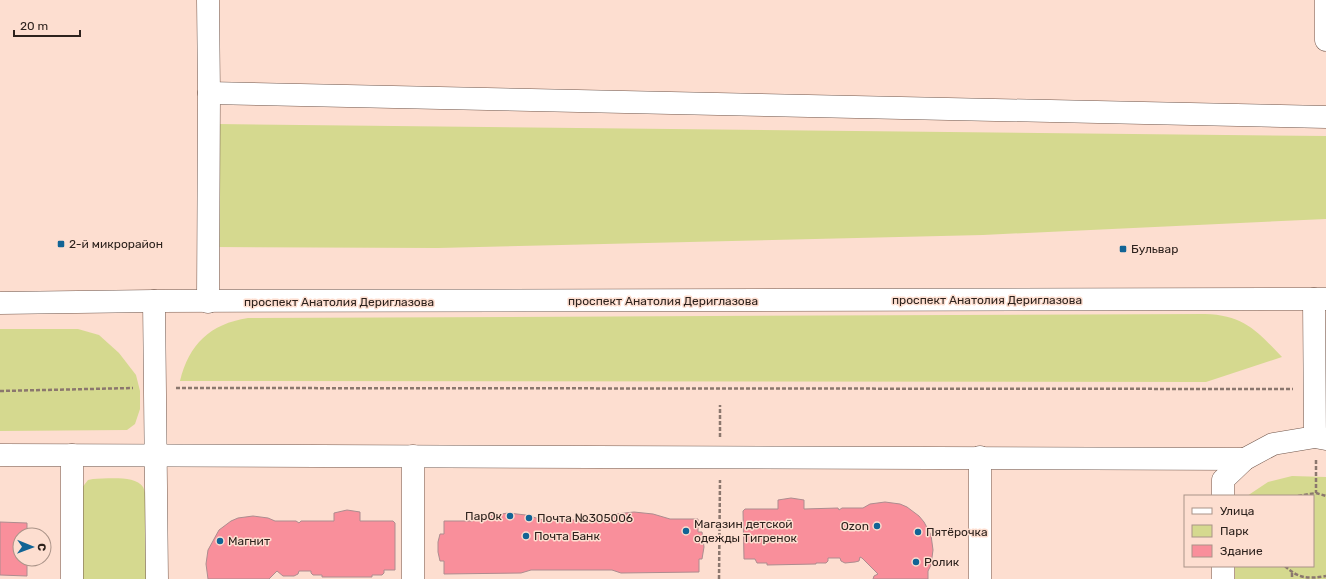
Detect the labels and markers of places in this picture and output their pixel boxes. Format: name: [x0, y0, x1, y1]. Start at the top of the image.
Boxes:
place label: 2-й микрорайон: [69, 237, 163, 251]
marker: 2-й микрорайон: [56, 239, 66, 249]
place label: Бульвар: [1131, 242, 1178, 256]
marker: Бульвар: [1118, 244, 1128, 254]
place label: ПарОк: [465, 509, 503, 523]
marker: ПарОк: [505, 511, 515, 521]
place label: Почта №305006: [537, 511, 633, 525]
marker: Почта №305006: [524, 513, 534, 523]
place label: Магазин детской одежды Тигренок: [694, 517, 798, 545]
place label: Ozon: [841, 519, 869, 533]
marker: Ozon: [872, 521, 882, 531]
place label: Пятёрочка: [926, 525, 988, 539]
marker: Магазин детской одежды Тигренок: [681, 526, 691, 536]
marker: Пятёрочка: [913, 527, 923, 537]
place label: Почта Банк: [534, 529, 600, 543]
marker: Почта Банк: [521, 531, 531, 541]
place label: Магнит: [228, 534, 270, 548]
marker: Магнит: [215, 536, 225, 546]
place label: Ролик: [924, 555, 960, 569]
marker: Ролик: [911, 557, 921, 567]

